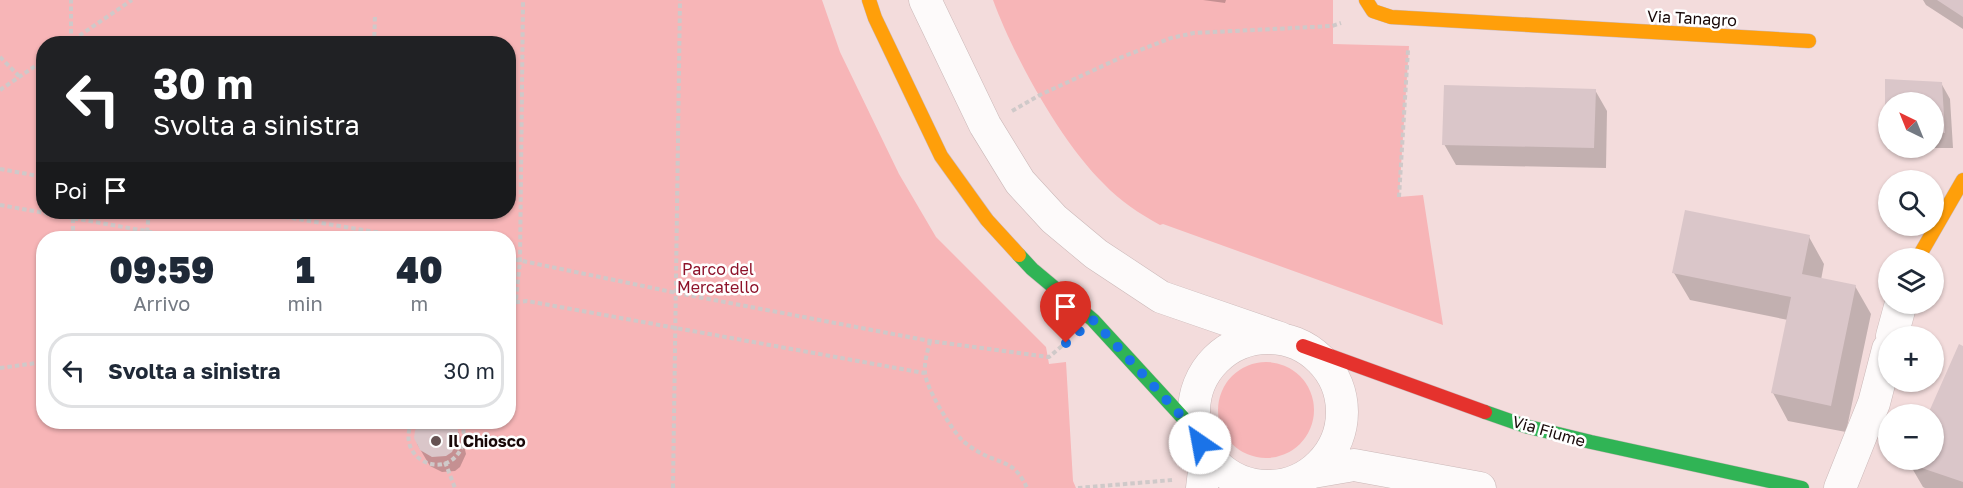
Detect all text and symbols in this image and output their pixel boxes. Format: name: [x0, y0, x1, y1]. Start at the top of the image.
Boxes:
street label: Via Tanagro: [1647, 6, 1737, 30]
text: 30 m: [153, 58, 253, 108]
icon: left: [54, 60, 132, 138]
north arrow: [1878, 92, 1944, 158]
map controls: [1878, 92, 1944, 470]
text: Svolta a sinistra: [153, 109, 360, 141]
button: search: [1878, 170, 1944, 236]
icon: arrive: [99, 174, 132, 207]
text: Poi: [54, 177, 87, 204]
text: 09:59: [109, 248, 214, 291]
text: 1: [296, 248, 315, 291]
text: 40: [396, 248, 443, 291]
button: layers: [1878, 248, 1944, 314]
park label: Parco del Mercatello: [677, 259, 759, 297]
pin: [1040, 281, 1091, 343]
icon: arrive: [1049, 290, 1082, 323]
text: Arrivo: [133, 291, 190, 315]
text: min: [288, 291, 323, 315]
text: m: [411, 291, 428, 315]
button: +: [1878, 326, 1944, 392]
icon: left: [57, 354, 90, 387]
text: Svolta a sinistra: [108, 357, 280, 384]
text: 30 m: [444, 357, 495, 384]
button: −: [1878, 404, 1944, 470]
position arrow: [1168, 411, 1232, 475]
street label: Via Fiume: [1510, 411, 1588, 451]
place label: Il Chiosco: [448, 431, 526, 451]
marker: Il Chiosco: [429, 434, 443, 448]

